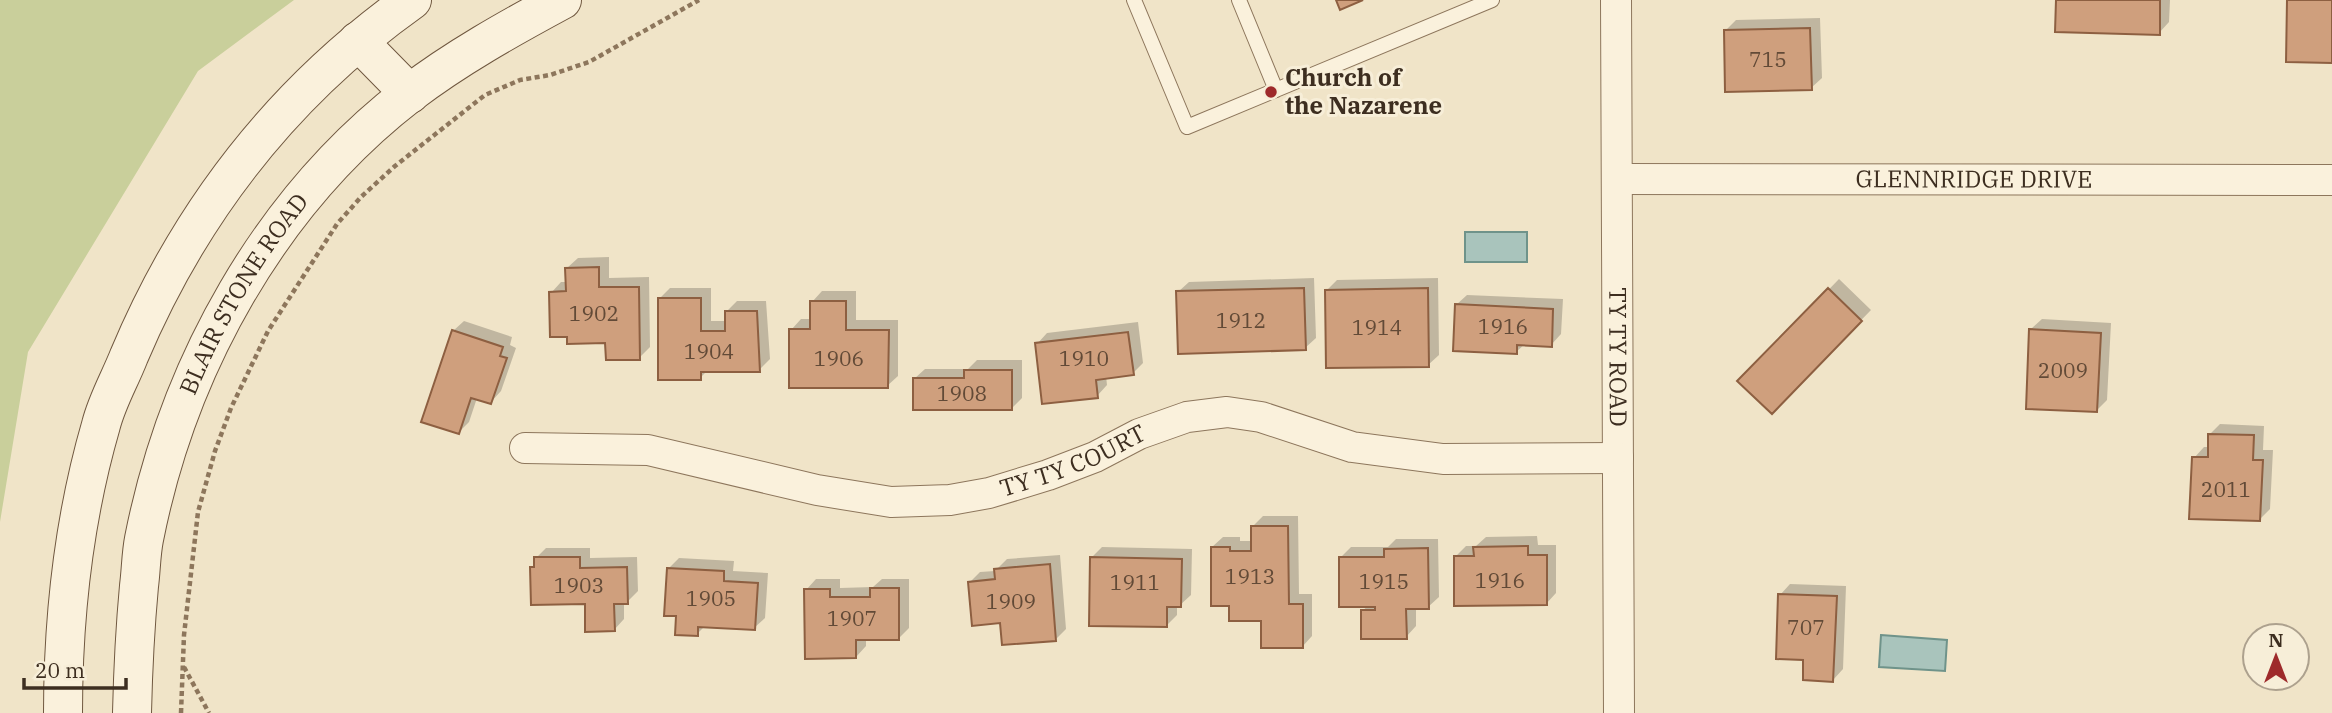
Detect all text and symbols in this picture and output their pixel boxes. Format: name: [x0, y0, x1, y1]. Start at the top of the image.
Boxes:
house number: 715: [1749, 45, 1787, 73]
place label: Church of the Nazarene: [1285, 61, 1442, 121]
marker: Church of the Nazarene: [1263, 84, 1279, 100]
street label: GLENNRIDGE DRIVE: [1855, 162, 2093, 195]
street label: BLAIR STONE ROAD: [172, 186, 315, 399]
street label: TY TY ROAD: [1602, 287, 1635, 427]
house number: 1902: [569, 299, 619, 327]
house number: 1912: [1216, 306, 1266, 334]
house number: 1916: [1478, 312, 1528, 340]
house number: 1914: [1352, 313, 1402, 341]
house number: 1904: [684, 337, 734, 365]
house number: 1906: [814, 344, 864, 372]
house number: 1910: [1059, 344, 1109, 372]
house number: 2009: [2038, 356, 2088, 384]
house number: 1908: [937, 379, 987, 407]
street label: TY TY COURT: [996, 416, 1151, 504]
house number: 2011: [2201, 475, 2251, 503]
house number: 1913: [1225, 562, 1275, 590]
house number: 1916: [1475, 566, 1525, 594]
house number: 1915: [1359, 567, 1409, 595]
house number: 1911: [1110, 568, 1160, 596]
house number: 1903: [554, 571, 604, 599]
house number: 1905: [686, 584, 736, 612]
house number: 1909: [986, 587, 1036, 615]
house number: 1907: [827, 604, 877, 632]
house number: 707: [1787, 613, 1825, 641]
north arrow: [2241, 622, 2311, 692]
text: N: [2268, 628, 2284, 652]
scale bar: [24, 646, 126, 690]
text: 20 m: [35, 656, 85, 684]

